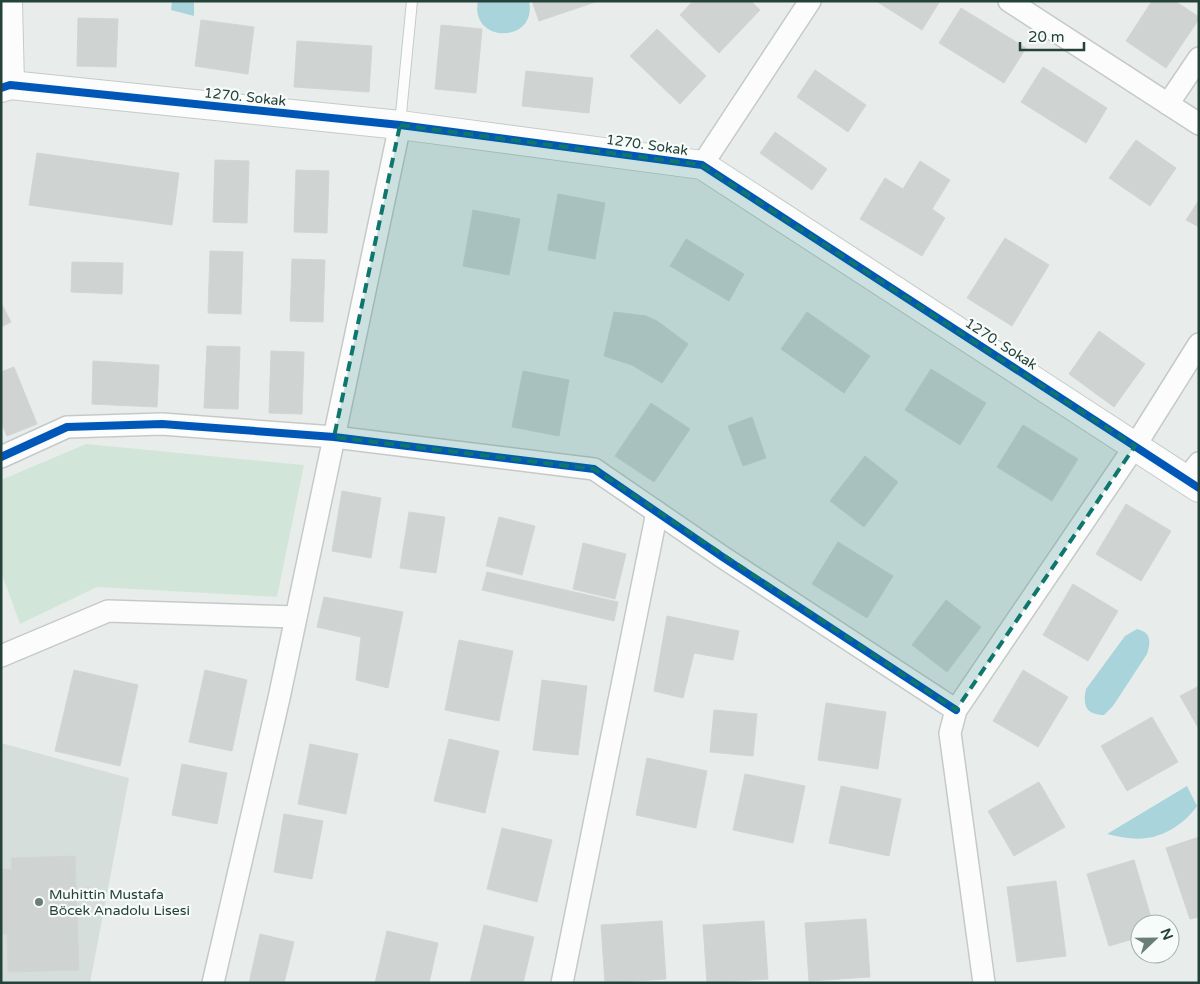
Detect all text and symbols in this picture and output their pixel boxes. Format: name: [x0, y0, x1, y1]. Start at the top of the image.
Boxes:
scale bar: [1020, 20, 1084, 52]
text: 20 m: [1028, 28, 1065, 46]
street label: 1270. Sokak: [203, 84, 287, 110]
street label: 1270. Sokak: [605, 131, 689, 159]
street label: 1270. Sokak: [962, 314, 1041, 374]
place label: Muhittin Mustafa Böcek Anadolu Lisesi: [49, 886, 190, 919]
marker: Muhittin Mustafa Böcek Anadolu Lisesi: [33, 896, 45, 908]
north arrow: [1130, 914, 1180, 964]
text: N: [1157, 926, 1177, 943]

